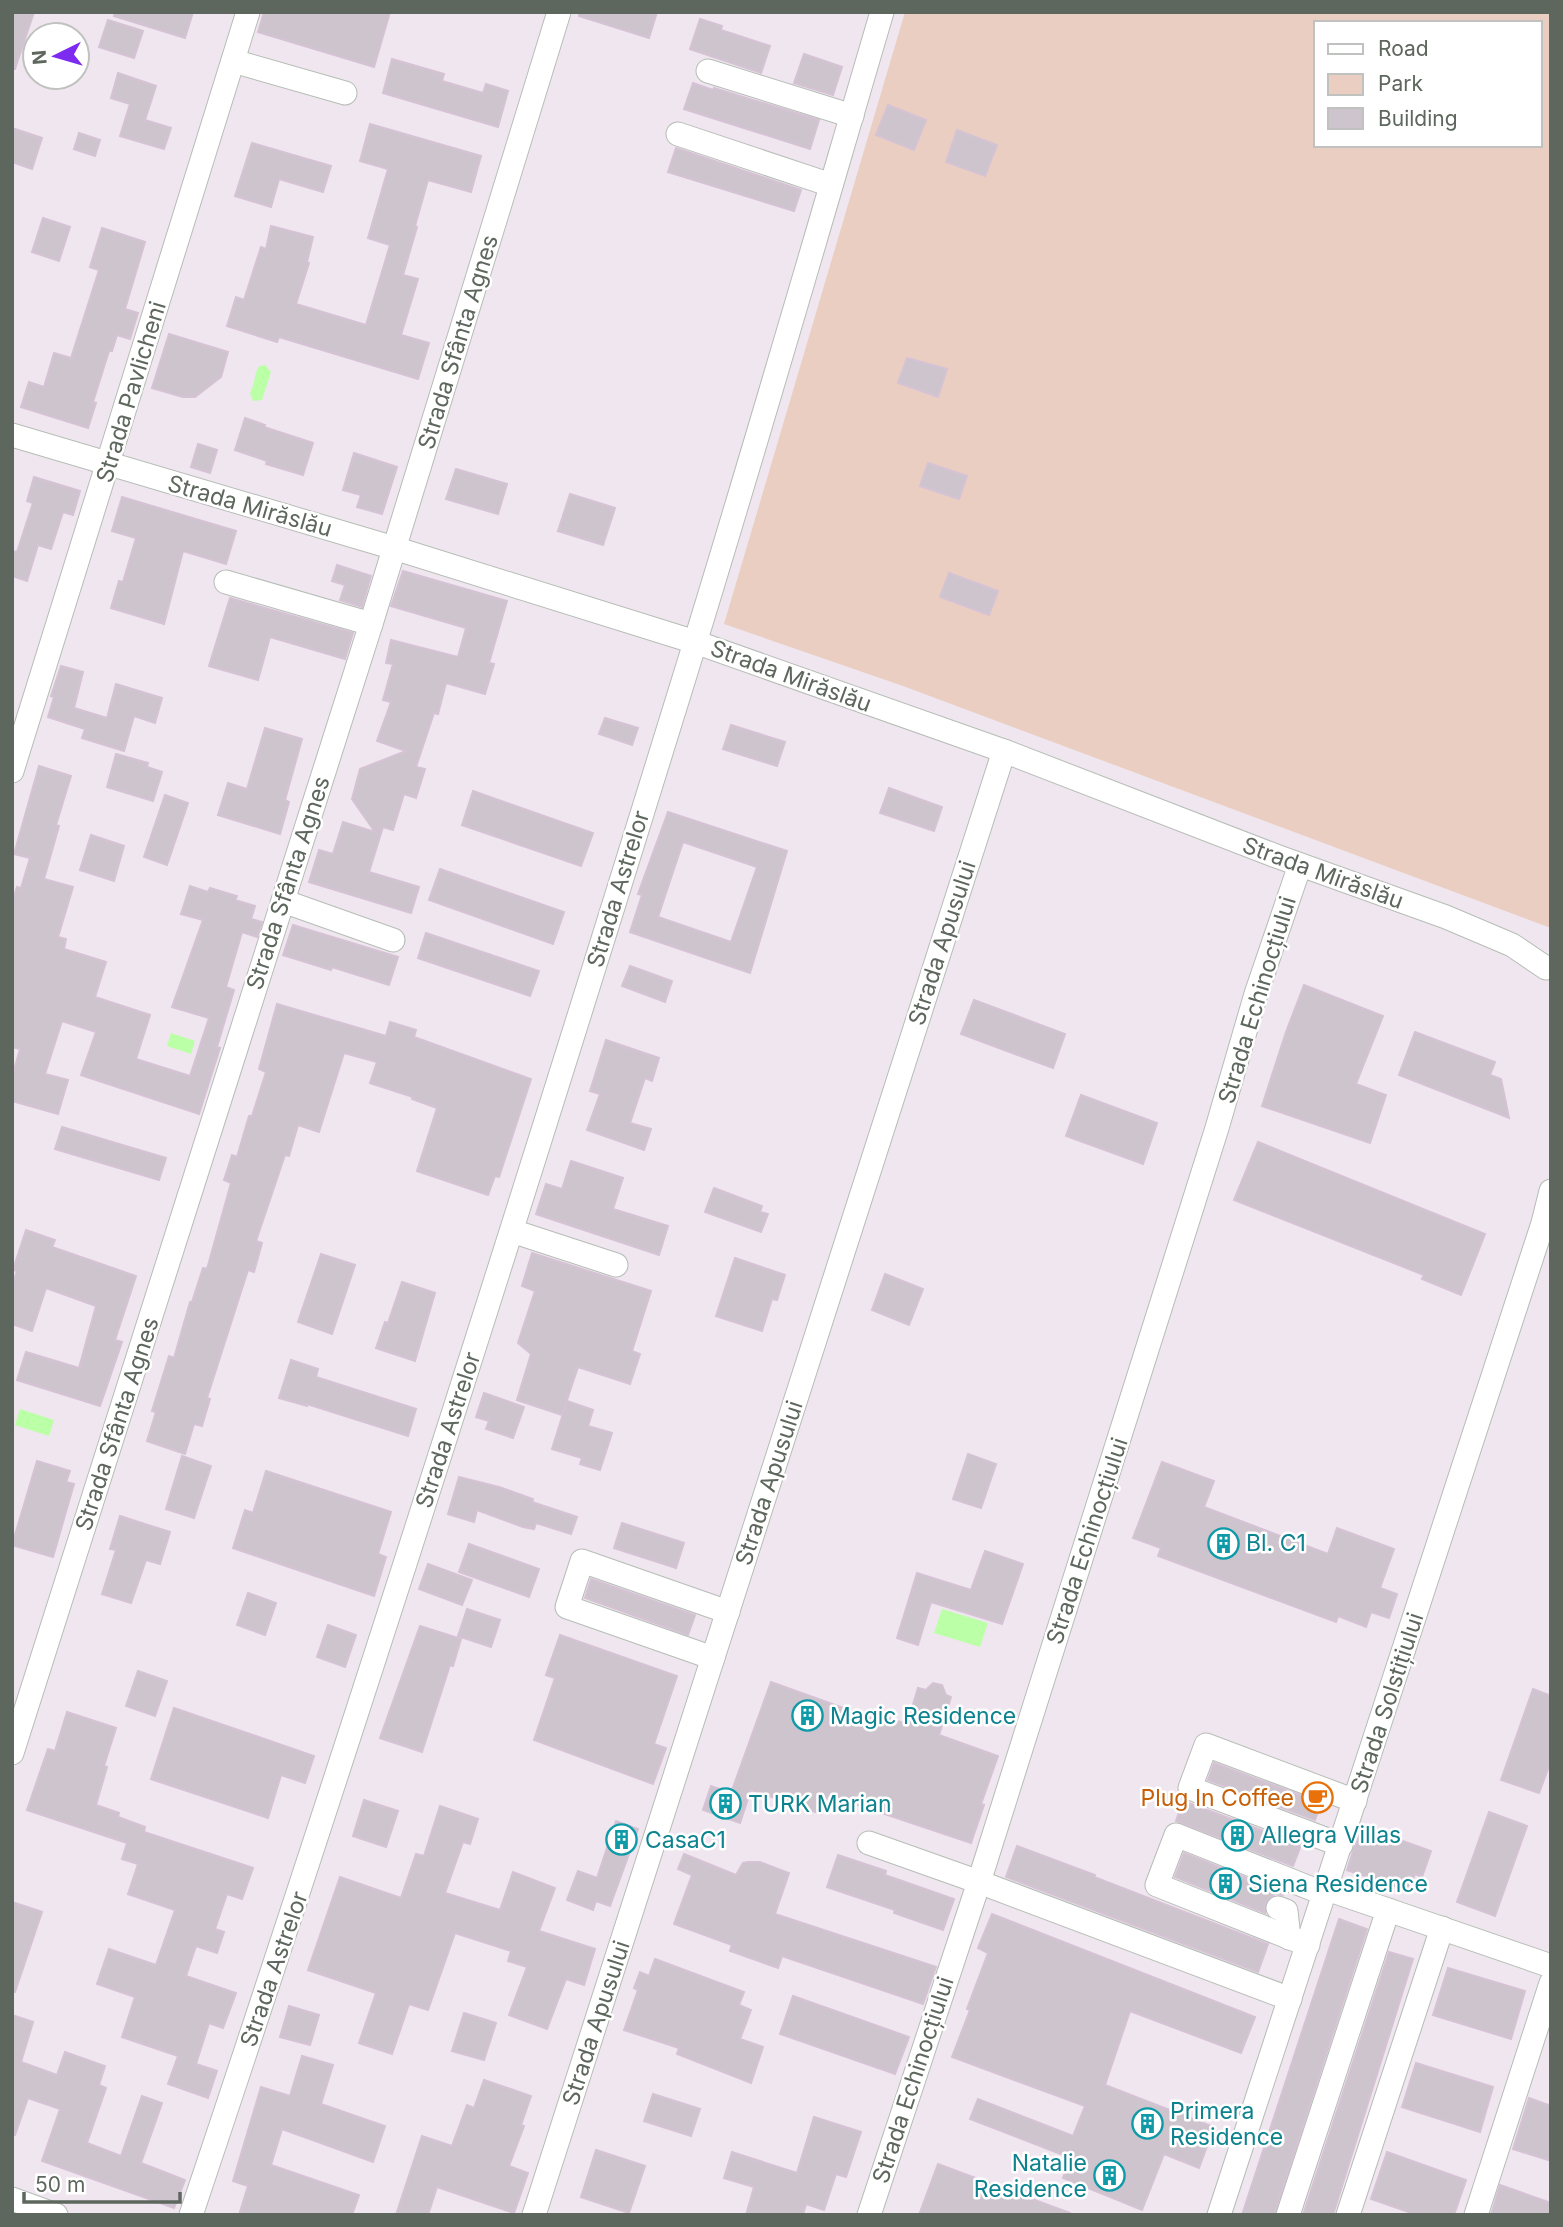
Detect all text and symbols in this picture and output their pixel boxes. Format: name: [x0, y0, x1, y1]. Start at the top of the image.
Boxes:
north arrow: [21, 21, 91, 91]
legend: [1314, 21, 1542, 147]
text: Road: [1378, 36, 1429, 61]
text: N: [27, 49, 52, 66]
text: Park: [1378, 71, 1423, 96]
text: Building: [1378, 106, 1458, 131]
street label: Strada Sfânta Agnes: [412, 231, 504, 453]
street label: Strada Pavlicheni: [90, 298, 172, 486]
street label: Strada Mirăslău: [165, 469, 335, 543]
street label: Strada Mirăslău: [707, 634, 875, 718]
street label: Strada Sfânta Agnes: [240, 773, 336, 993]
street label: Strada Astrelor: [581, 807, 655, 971]
street label: Strada Mirăslău: [1239, 831, 1407, 915]
street label: Strada Apusului: [902, 857, 982, 1029]
street label: Strada Echinocțiului: [1212, 893, 1302, 1107]
street label: Strada Sfânta Agnes: [69, 1314, 165, 1534]
street label: Strada Astrelor: [410, 1348, 487, 1512]
street label: Strada Apusului: [729, 1397, 809, 1569]
street label: Strada Echinocțiului: [1040, 1434, 1134, 1648]
building icon: Bl. C1: [1206, 1526, 1240, 1560]
place label: Bl. C1: [1246, 1529, 1306, 1557]
street label: Strada Solstițiului: [1345, 1609, 1429, 1797]
building icon: Magic Residence: [790, 1699, 824, 1733]
place label: Magic Residence: [830, 1702, 1016, 1730]
cafe icon: Plug In Coffee: [1300, 1781, 1334, 1815]
place label: Plug In Coffee: [1140, 1784, 1294, 1812]
building icon: TURK Marian: [708, 1787, 742, 1821]
place label: TURK Marian: [748, 1790, 891, 1818]
building icon: Allegra Villas: [1221, 1818, 1255, 1852]
place label: Allegra Villas: [1261, 1821, 1401, 1849]
building icon: CasaC1: [605, 1823, 639, 1857]
place label: CasaC1: [645, 1826, 726, 1854]
building icon: Siena Residence: [1208, 1867, 1242, 1901]
place label: Siena Residence: [1248, 1870, 1428, 1898]
street label: Strada Astrelor: [234, 1887, 314, 2050]
street label: Strada Apusului: [556, 1937, 636, 2109]
street label: Strada Echinocțiului: [866, 1973, 960, 2187]
place label: Primera Residence: [1170, 2097, 1283, 2151]
building icon: Primera Residence: [1130, 2107, 1164, 2141]
place label: Natalie Residence: [974, 2149, 1087, 2203]
building icon: Natalie Residence: [1093, 2159, 1127, 2193]
scale bar: [24, 2160, 180, 2204]
text: 50 m: [35, 2172, 85, 2197]

